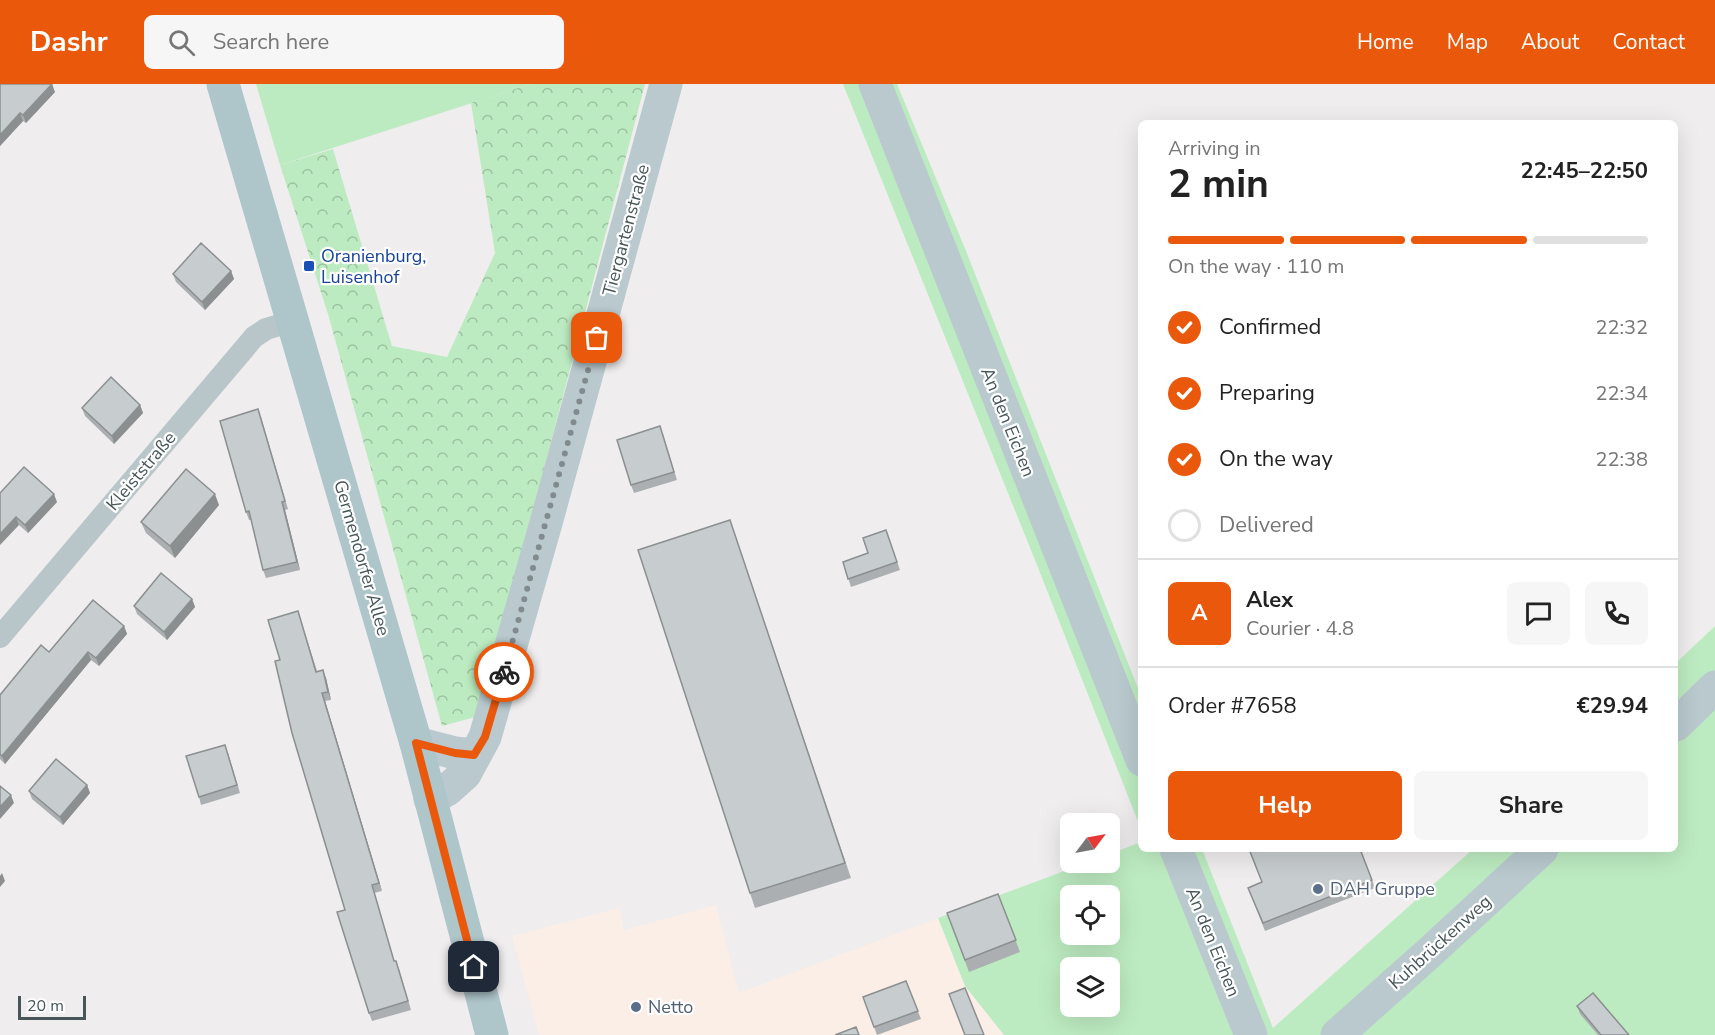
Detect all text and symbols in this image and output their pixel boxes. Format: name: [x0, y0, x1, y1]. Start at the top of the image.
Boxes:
search box: [144, 15, 564, 69]
text: Dashr: [30, 23, 108, 61]
icon: search: [165, 26, 198, 59]
text: Search here: [213, 27, 329, 57]
text: Home: [1357, 28, 1414, 56]
text: Map: [1447, 28, 1488, 56]
text: About: [1521, 28, 1579, 56]
text: Contact: [1612, 28, 1685, 56]
text: Arriving in: [1168, 135, 1261, 162]
text: 22:45–22:50: [1520, 156, 1648, 186]
text: 2 min: [1168, 158, 1269, 211]
street label: Tiergartenstraße: [597, 162, 655, 298]
place label: Oranienburg, Luisenhof: [321, 244, 426, 289]
text: On the way · 110 m: [1168, 253, 1344, 280]
marker: Oranienburg, Luisenhof: [302, 259, 316, 273]
icon: check: [1168, 311, 1201, 344]
pin: [571, 312, 622, 363]
text: Confirmed: [1219, 312, 1321, 342]
text: 22:32: [1595, 314, 1648, 341]
icon: bag: [580, 321, 613, 354]
street label: An den Eichen: [975, 364, 1041, 480]
icon: check: [1168, 377, 1201, 410]
text: Preparing: [1219, 378, 1315, 408]
text: 22:34: [1595, 380, 1648, 407]
street label: Kleiststraße: [101, 426, 181, 516]
icon: check: [1168, 443, 1201, 476]
text: On the way: [1219, 444, 1333, 474]
text: 22:38: [1595, 446, 1648, 473]
street label: Germendorfer Allee: [328, 477, 396, 639]
text: Delivered: [1219, 510, 1314, 540]
button: chat: [1507, 582, 1570, 645]
button: phone: [1585, 582, 1648, 645]
text: Alex: [1246, 585, 1293, 615]
text: A: [1191, 598, 1208, 628]
text: Courier · 4.8: [1246, 615, 1354, 642]
courier: [474, 642, 534, 702]
icon: bike: [488, 656, 521, 689]
text: Order #7658: [1168, 691, 1297, 721]
text: €29.94: [1577, 691, 1648, 721]
button: Help: [1168, 771, 1402, 840]
button: Share: [1414, 771, 1648, 840]
north arrow: [1060, 813, 1120, 873]
map controls: [1060, 813, 1120, 1017]
place label: DAH Gruppe: [1330, 877, 1435, 901]
marker: DAH Gruppe: [1311, 882, 1325, 896]
street label: An den Eichen: [1180, 884, 1246, 1000]
button: locate: [1060, 885, 1120, 945]
street label: Kuhbrückenweg: [1384, 889, 1496, 995]
pin: [448, 941, 499, 992]
icon: home: [457, 950, 490, 983]
button: layers: [1060, 957, 1120, 1017]
scale bar: [18, 993, 86, 1020]
text: 20 m: [27, 995, 64, 1017]
place label: Netto: [648, 995, 693, 1019]
marker: Netto: [629, 1000, 643, 1014]

